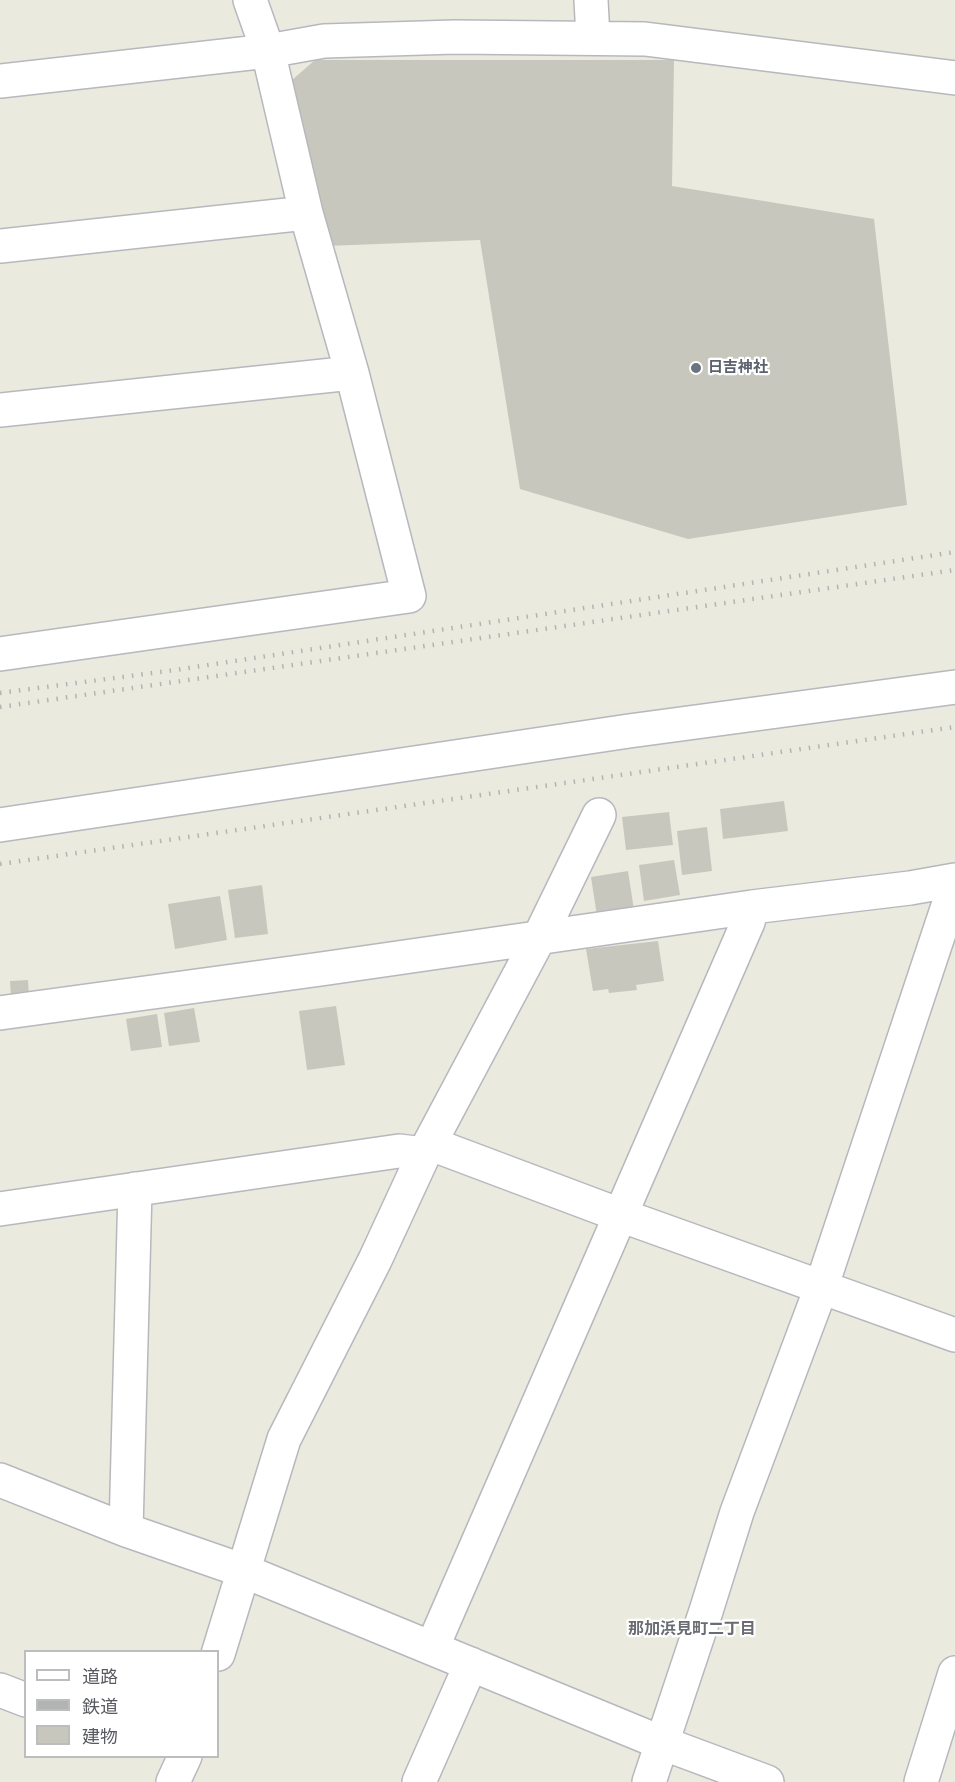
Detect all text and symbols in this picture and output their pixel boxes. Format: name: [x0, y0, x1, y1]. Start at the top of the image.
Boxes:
place label: 日吉神社: [708, 359, 768, 377]
marker: 日吉神社: [689, 361, 703, 375]
district label: 那加浜見町二丁目: [628, 1619, 756, 1639]
legend: [24, 1650, 219, 1758]
text: 道路: [82, 1666, 118, 1687]
text: 鉄道: [82, 1696, 118, 1717]
text: 建物: [82, 1726, 118, 1747]

